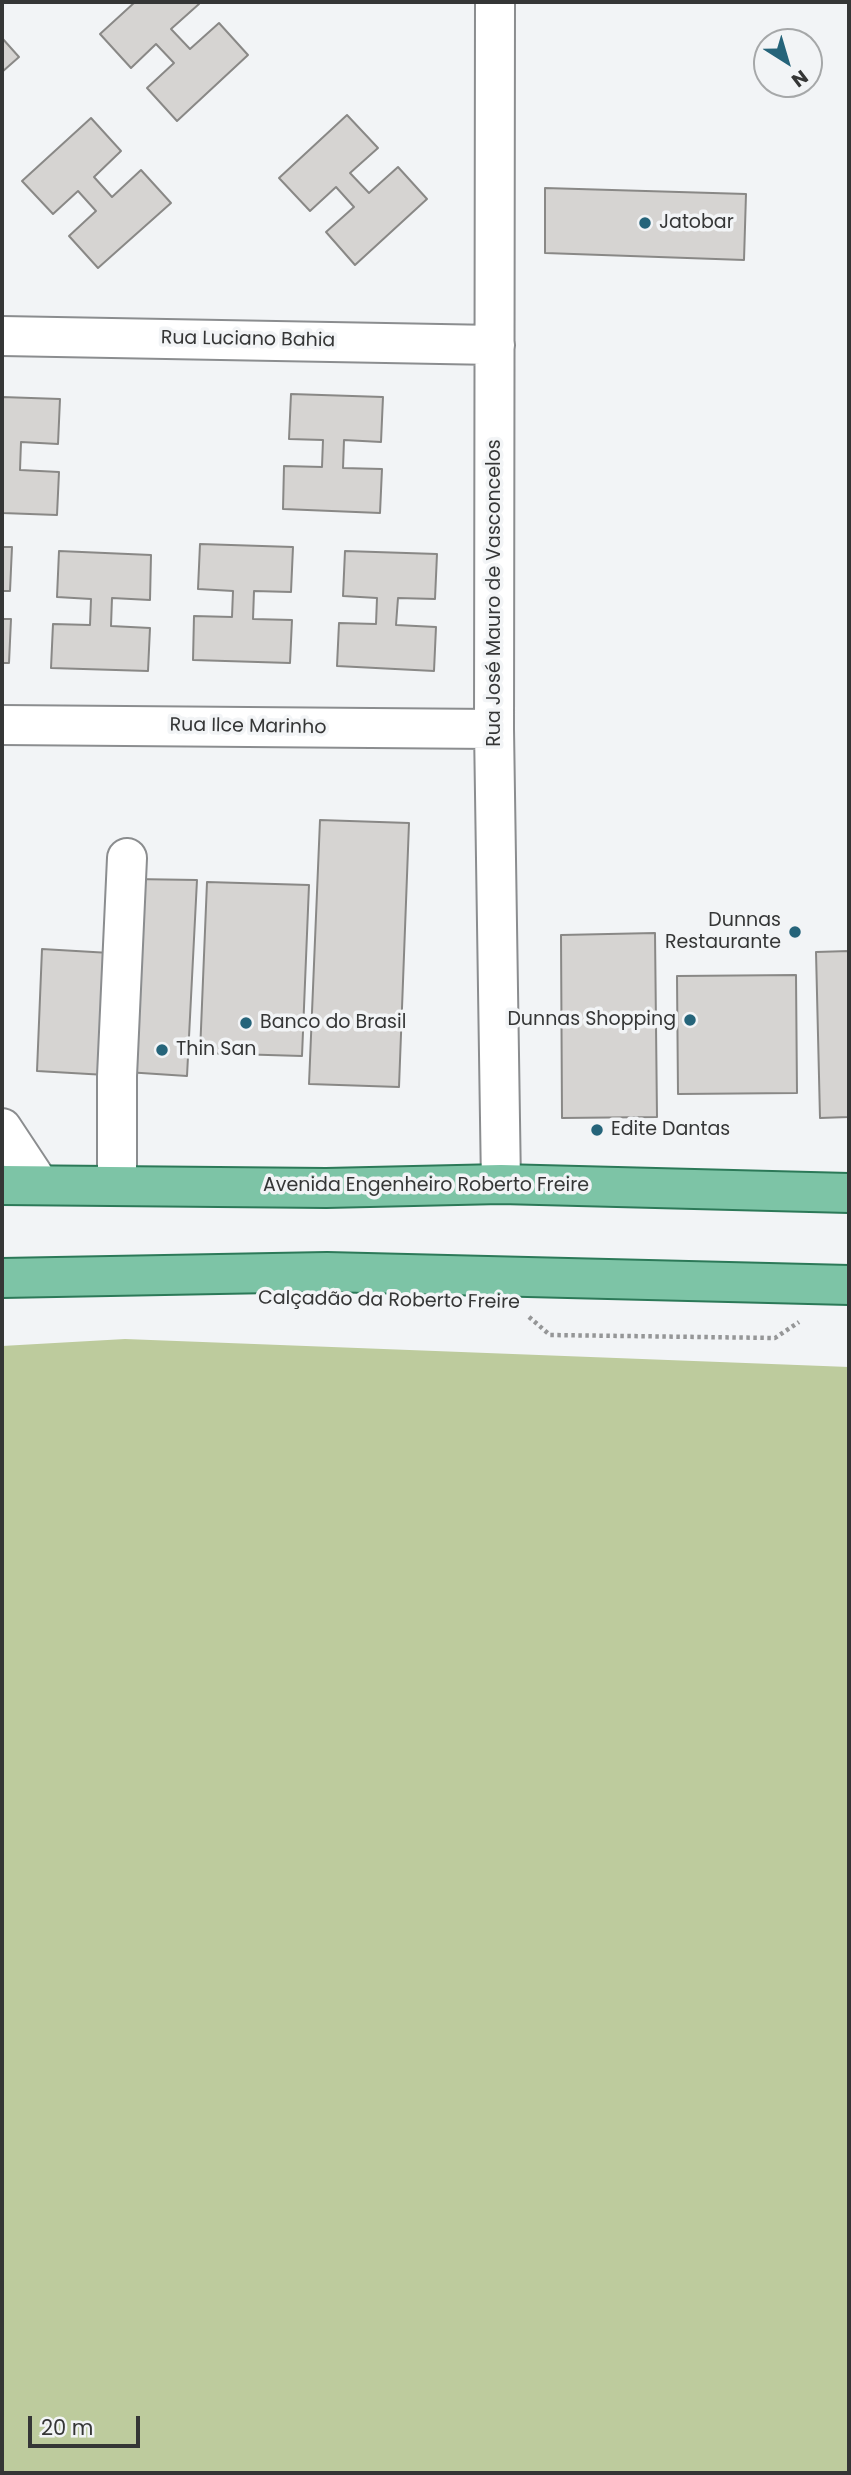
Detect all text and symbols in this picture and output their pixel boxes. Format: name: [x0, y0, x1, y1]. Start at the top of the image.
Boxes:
north arrow: [753, 28, 823, 98]
text: N: [786, 63, 814, 94]
place label: Jatobar: [659, 212, 734, 234]
marker: Jatobar: [637, 215, 653, 231]
street label: Rua Luciano Bahia: [161, 327, 335, 353]
street label: Rua José Mauro de Vasconcelos: [484, 439, 506, 747]
street label: Rua Ilce Marinho: [169, 714, 327, 740]
place label: Dunnas Restaurante: [665, 910, 781, 954]
marker: Dunnas Restaurante: [787, 924, 803, 940]
place label: Dunnas Shopping: [507, 1009, 676, 1031]
place label: Banco do Brasil: [260, 1012, 406, 1034]
marker: Dunnas Shopping: [682, 1012, 698, 1028]
marker: Banco do Brasil: [238, 1015, 254, 1031]
place label: Thin San: [176, 1039, 257, 1061]
marker: Thin San: [154, 1042, 170, 1058]
place label: Edite Dantas: [611, 1119, 730, 1141]
marker: Edite Dantas: [589, 1122, 605, 1138]
street label: Avenida Engenheiro Roberto Freire: [263, 1175, 589, 1197]
street label: Calçadão da Roberto Freire: [258, 1287, 520, 1315]
scale bar: [32, 2402, 144, 2446]
text: 20 m: [41, 2413, 94, 2442]

